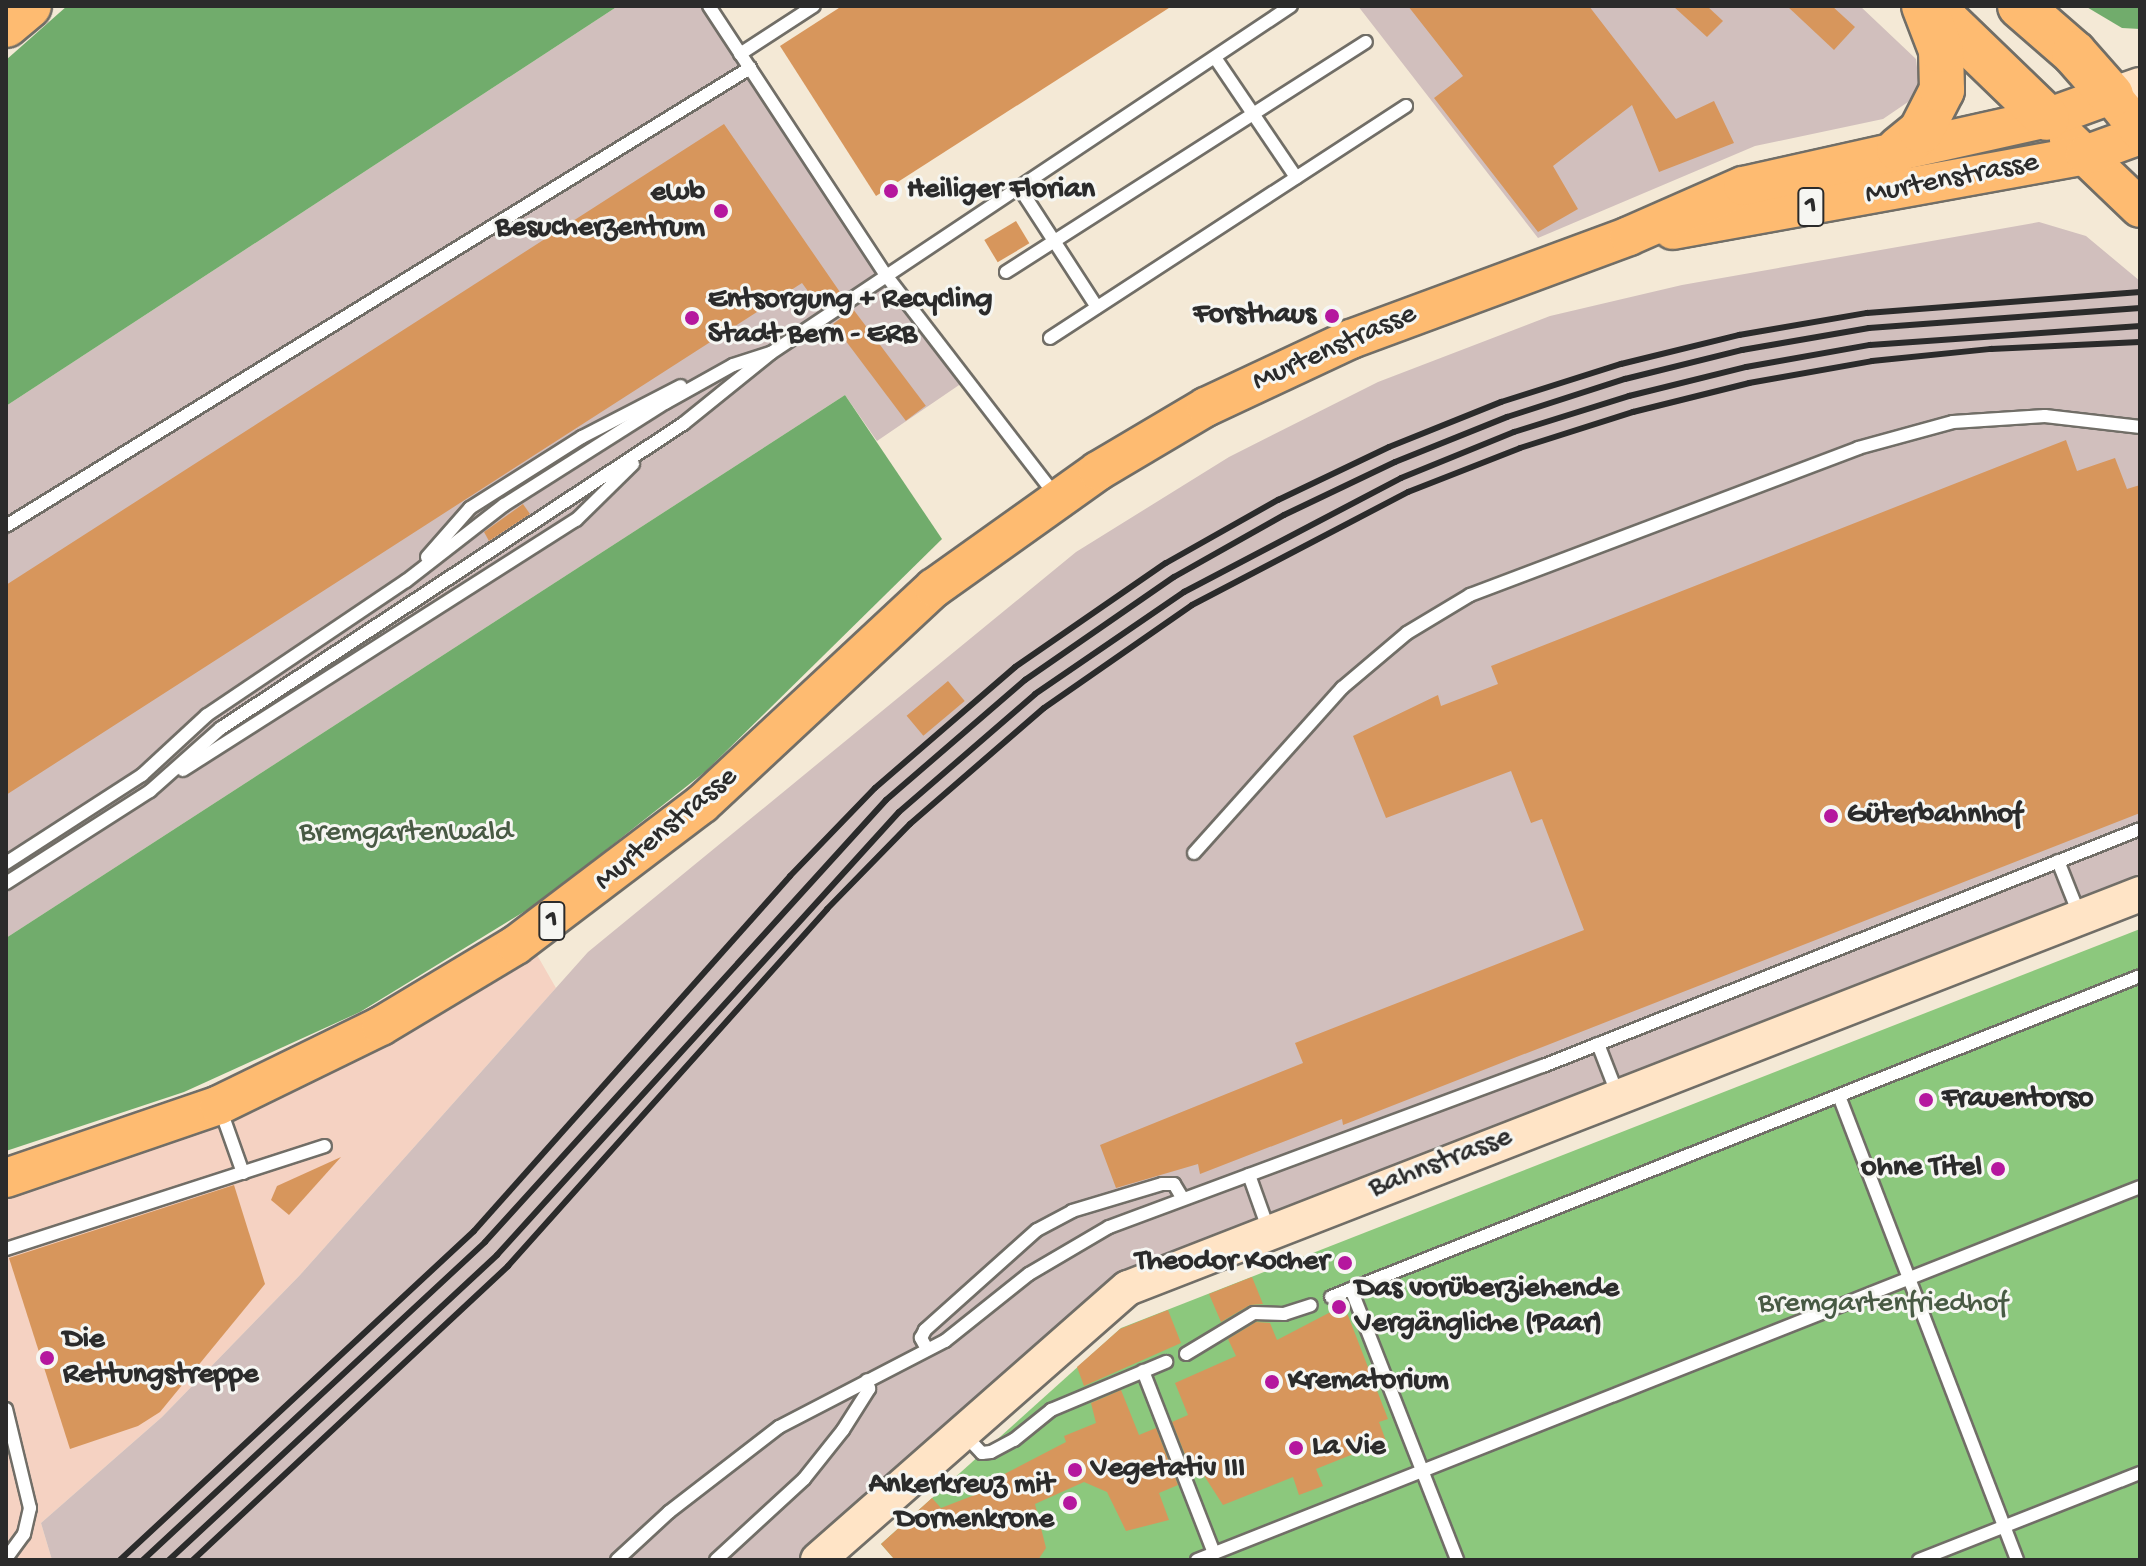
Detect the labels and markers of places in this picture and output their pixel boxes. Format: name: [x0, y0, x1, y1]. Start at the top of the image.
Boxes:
place label: Heiliger Florian: [907, 173, 1095, 209]
place label: ewb Besucherzentrum: [495, 176, 705, 246]
marker: Heiliger Florian: [882, 182, 900, 200]
marker: ewb Besucherzentrum: [712, 202, 730, 220]
place label: Entsorgung + Recycling Stadt Bern - ERB: [708, 283, 992, 354]
place label: Forsthaus: [1193, 298, 1316, 334]
marker: Forsthaus: [1323, 307, 1341, 325]
marker: Entsorgung + Recycling Stadt Bern - ERB: [683, 309, 701, 327]
place label: Güterbahnhof: [1847, 798, 2022, 834]
marker: Güterbahnhof: [1822, 807, 1840, 825]
place label: Frauentorso: [1942, 1082, 2094, 1118]
marker: Frauentorso: [1917, 1091, 1935, 1109]
place label: ohne Titel: [1861, 1151, 1982, 1187]
marker: ohne Titel: [1989, 1160, 2007, 1178]
place label: Theodor Kocher: [1135, 1245, 1329, 1281]
marker: Theodor Kocher: [1336, 1254, 1354, 1272]
place label: Das vorüberziehende Vergängliche (Paar): [1355, 1272, 1619, 1342]
marker: Das vorüberziehende Vergängliche (Paar): [1330, 1298, 1348, 1316]
place label: Die Rettungstreppe: [63, 1323, 258, 1394]
marker: Die Rettungstreppe: [38, 1349, 56, 1367]
place label: Krematorium: [1288, 1364, 1449, 1400]
marker: Krematorium: [1263, 1373, 1281, 1391]
place label: La Vie: [1312, 1430, 1385, 1466]
marker: La Vie: [1287, 1439, 1305, 1457]
place label: Vegetativ III: [1091, 1452, 1245, 1488]
marker: Vegetativ III: [1066, 1461, 1084, 1479]
place label: Ankerkreuz mit Dornenkrone: [869, 1468, 1054, 1538]
marker: Ankerkreuz mit Dornenkrone: [1061, 1494, 1079, 1512]

